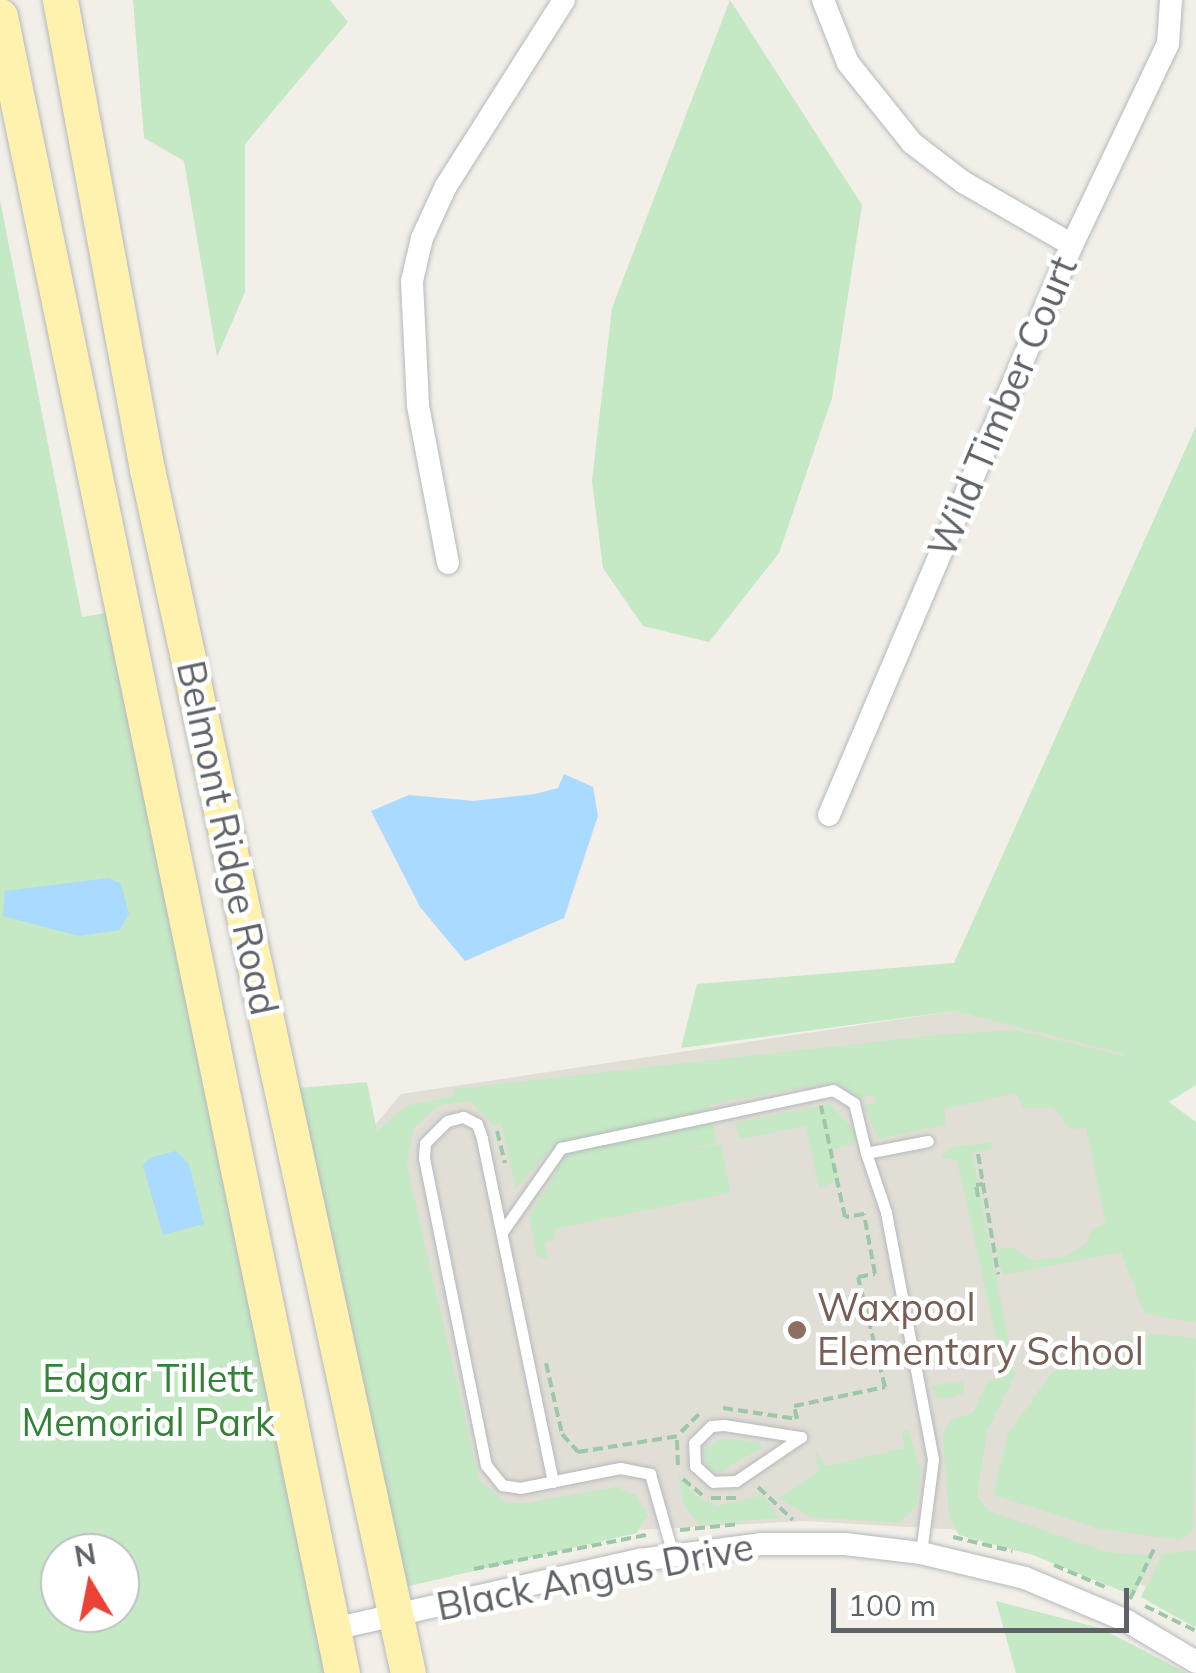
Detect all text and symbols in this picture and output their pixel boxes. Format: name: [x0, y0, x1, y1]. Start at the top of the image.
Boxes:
street label: Wild Timber Court: [919, 250, 1087, 564]
street label: Belmont Ridge Road: [167, 657, 287, 1019]
place label: Waxpool Elementary School: [817, 1285, 1144, 1375]
marker: Waxpool Elementary School: [786, 1319, 808, 1341]
park label: Edgar Tillett Memorial Park: [22, 1356, 274, 1446]
street label: Black Angus Drive: [433, 1524, 757, 1630]
north arrow: [40, 1533, 140, 1633]
text: N: [72, 1536, 98, 1574]
scale bar: [836, 1568, 1134, 1630]
text: 100 m: [848, 1586, 936, 1624]

